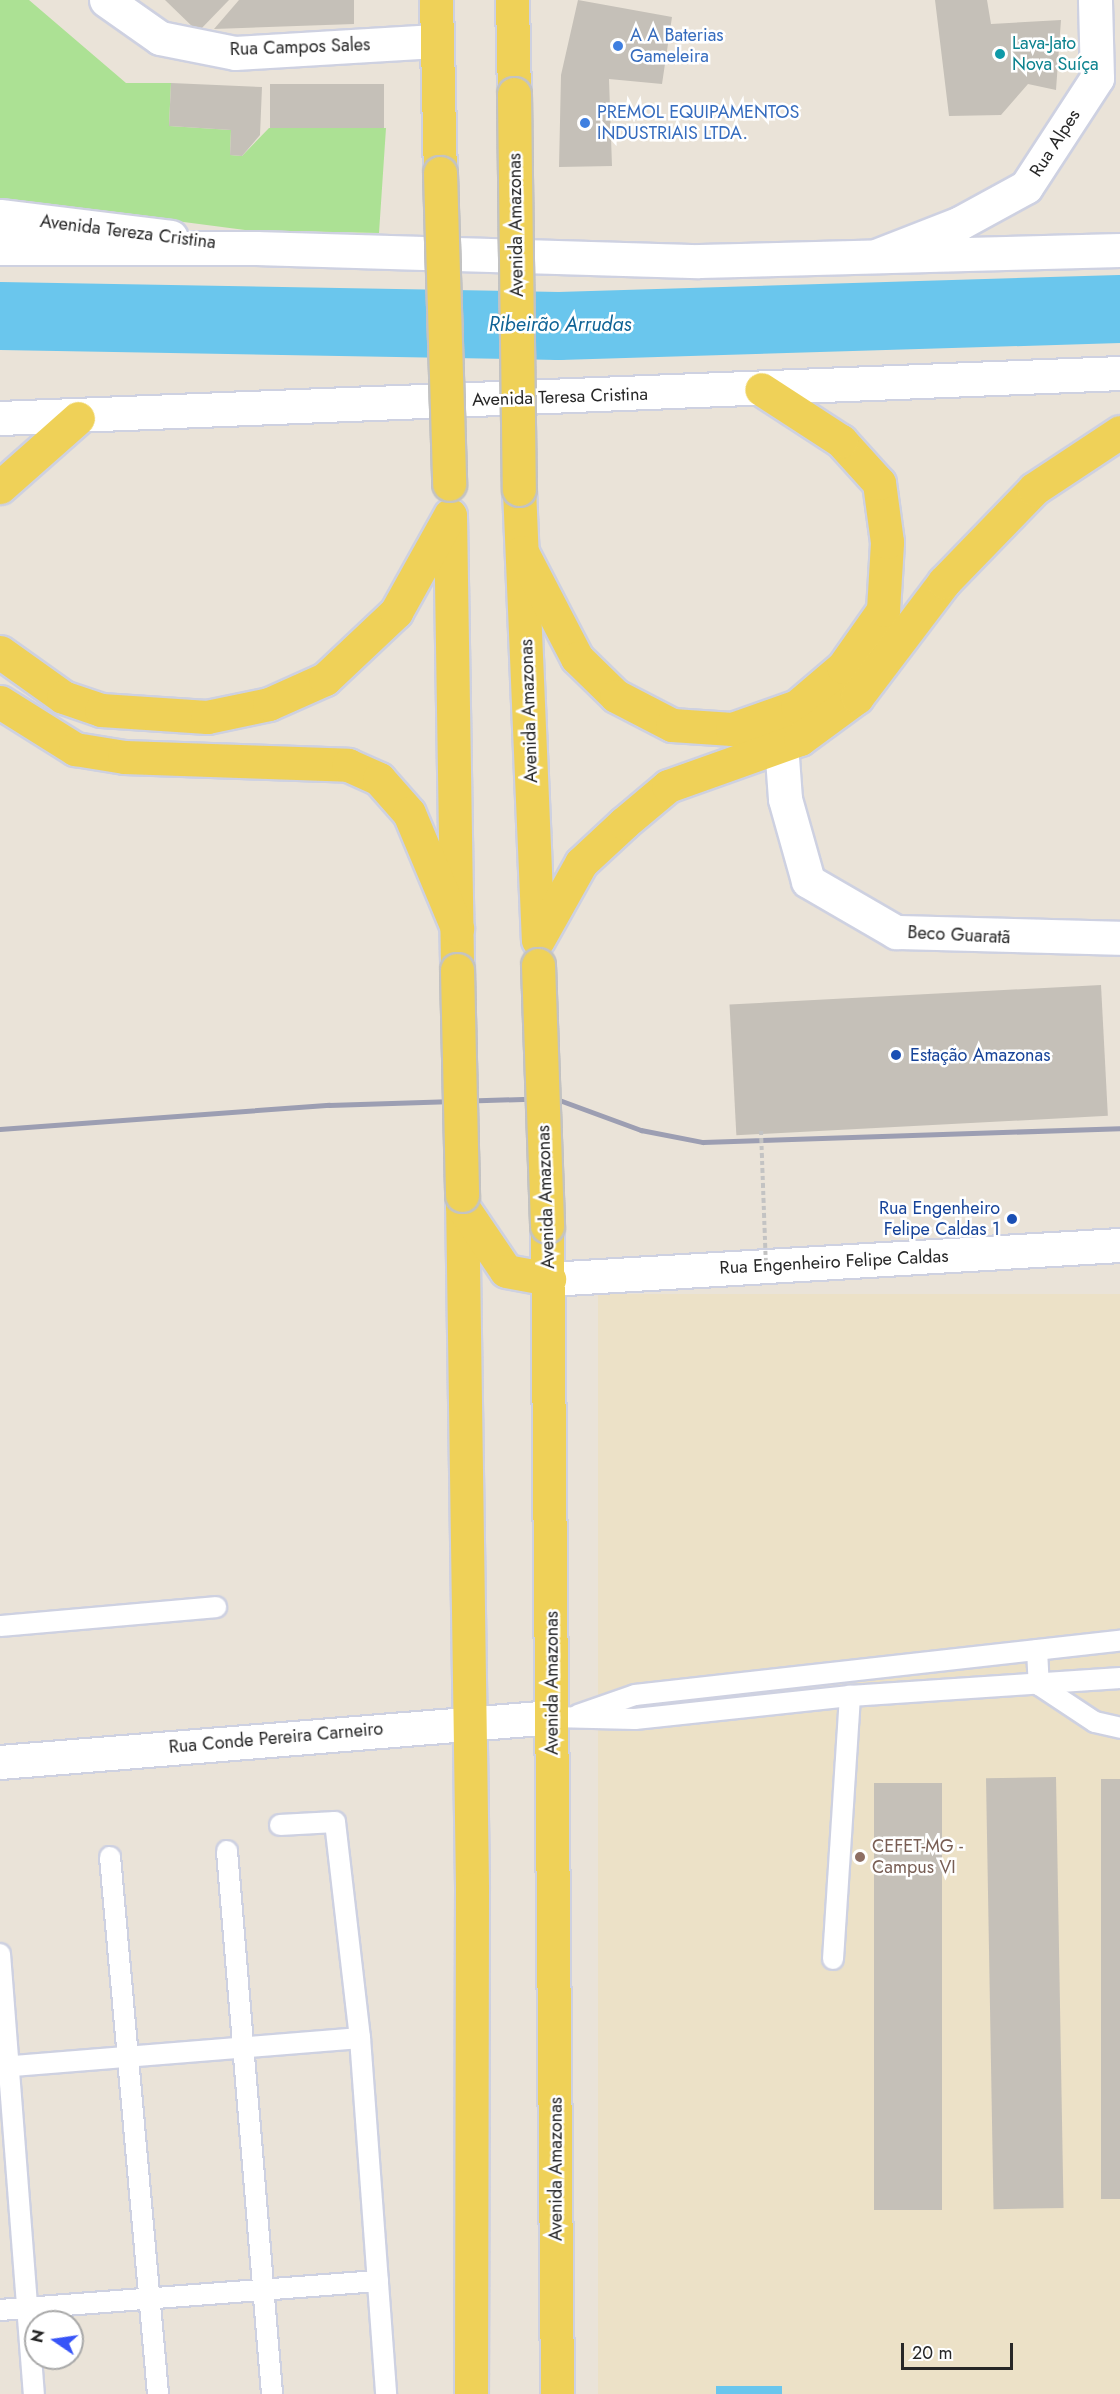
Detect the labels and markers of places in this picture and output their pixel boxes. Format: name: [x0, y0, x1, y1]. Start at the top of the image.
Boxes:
place label: A A Baterias Gameleira: [630, 25, 724, 68]
place label: Lava-Jato Nova Suíça: [1012, 33, 1099, 76]
marker: A A Baterias Gameleira: [611, 39, 625, 53]
marker: Lava-Jato Nova Suíça: [993, 47, 1007, 61]
place label: PREMOL EQUIPAMENTOS INDUSTRIAIS LTDA.: [597, 102, 799, 144]
marker: PREMOL EQUIPAMENTOS INDUSTRIAIS LTDA.: [578, 116, 592, 130]
place label: Estação Amazonas: [910, 1044, 1050, 1066]
marker: Estação Amazonas: [887, 1046, 905, 1064]
place label: Rua Engenheiro Felipe Caldas 1: [879, 1198, 1000, 1240]
marker: Rua Engenheiro Felipe Caldas 1: [1005, 1212, 1019, 1226]
place label: CEFET-MG - Campus VI: [872, 1836, 963, 1878]
marker: CEFET-MG - Campus VI: [853, 1850, 867, 1864]

